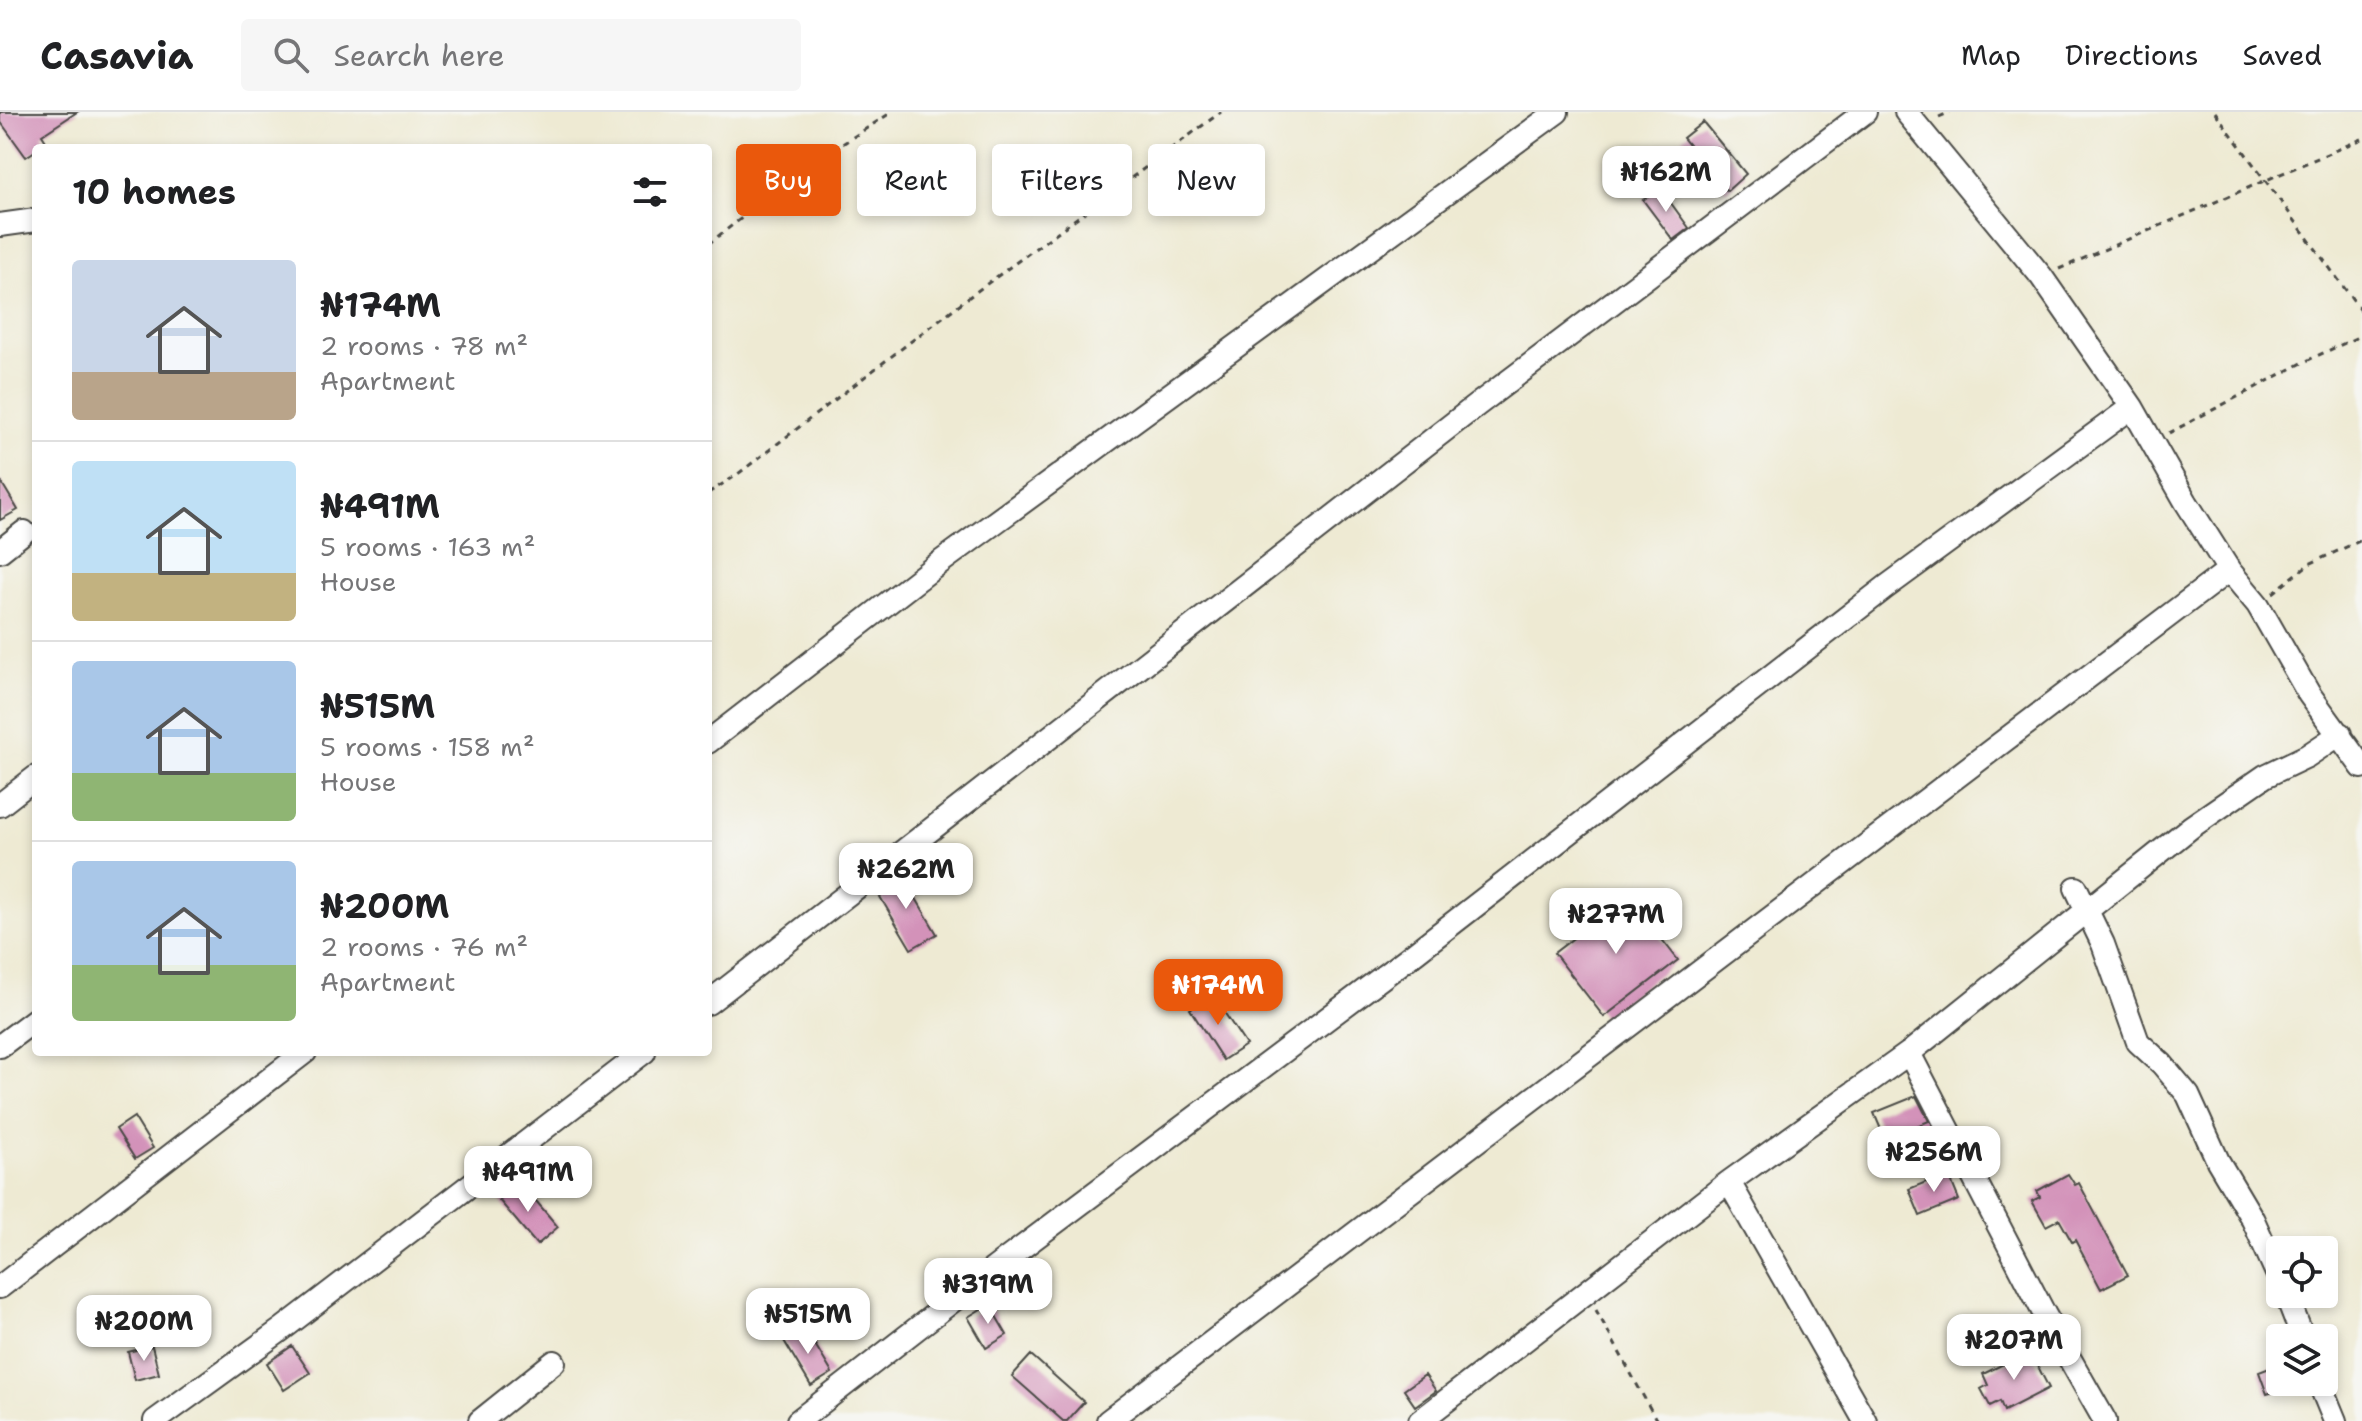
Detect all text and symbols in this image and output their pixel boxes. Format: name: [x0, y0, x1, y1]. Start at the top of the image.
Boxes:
search box: [241, 19, 801, 91]
text: Casavia: [40, 30, 193, 81]
icon: search: [269, 33, 313, 77]
text: Search here: [333, 35, 505, 76]
text: Map: [1961, 36, 2021, 74]
text: Directions: [2065, 36, 2199, 74]
text: Saved: [2243, 36, 2322, 74]
chip: Buy: [736, 144, 841, 216]
chip: Rent: [857, 144, 976, 216]
chip: Filters: [992, 144, 1132, 216]
chip: New: [1148, 144, 1265, 216]
pin: ₦162M: [1610, 146, 1722, 214]
text: ₦162M: [1620, 154, 1712, 189]
text: 10 homes: [72, 169, 236, 215]
icon: filters: [628, 170, 672, 214]
text: ₦174M: [320, 282, 441, 328]
icon: home: [136, 292, 232, 388]
text: 2 rooms · 78 m²: [320, 328, 528, 363]
text: Apartment: [320, 363, 456, 398]
text: ₦491M: [320, 483, 440, 529]
icon: home: [136, 493, 232, 589]
text: 5 rooms · 163 m²: [320, 529, 535, 564]
text: House: [320, 564, 396, 599]
text: ₦515M: [320, 683, 435, 729]
icon: home: [136, 693, 232, 789]
text: 5 rooms · 158 m²: [320, 729, 535, 764]
text: House: [320, 764, 396, 799]
pin: ₦262M: [850, 843, 962, 911]
text: ₦262M: [857, 851, 955, 886]
text: ₦200M: [320, 883, 449, 929]
pin: ₦277M: [1560, 888, 1672, 956]
icon: home: [136, 893, 232, 989]
text: ₦277M: [1567, 896, 1665, 931]
text: 2 rooms · 76 m²: [320, 929, 528, 964]
pin: ₦174M: [1162, 959, 1274, 1027]
text: Apartment: [320, 964, 456, 999]
text: ₦174M: [1172, 967, 1264, 1002]
pin: ₦256M: [1878, 1126, 1990, 1194]
text: ₦256M: [1885, 1134, 1983, 1169]
pin: ₦491M: [472, 1146, 584, 1214]
text: ₦491M: [482, 1154, 574, 1189]
map controls: [2266, 1236, 2338, 1396]
button: locate: [2266, 1236, 2338, 1308]
pin: ₦319M: [932, 1258, 1044, 1326]
text: ₦319M: [942, 1266, 1034, 1301]
pin: ₦515M: [752, 1288, 864, 1356]
pin: ₦200M: [88, 1295, 200, 1363]
text: ₦515M: [764, 1296, 852, 1331]
text: ₦200M: [95, 1303, 193, 1338]
pin: ₦207M: [1958, 1314, 2070, 1382]
text: ₦207M: [1965, 1322, 2063, 1357]
button: layers: [2266, 1324, 2338, 1396]

